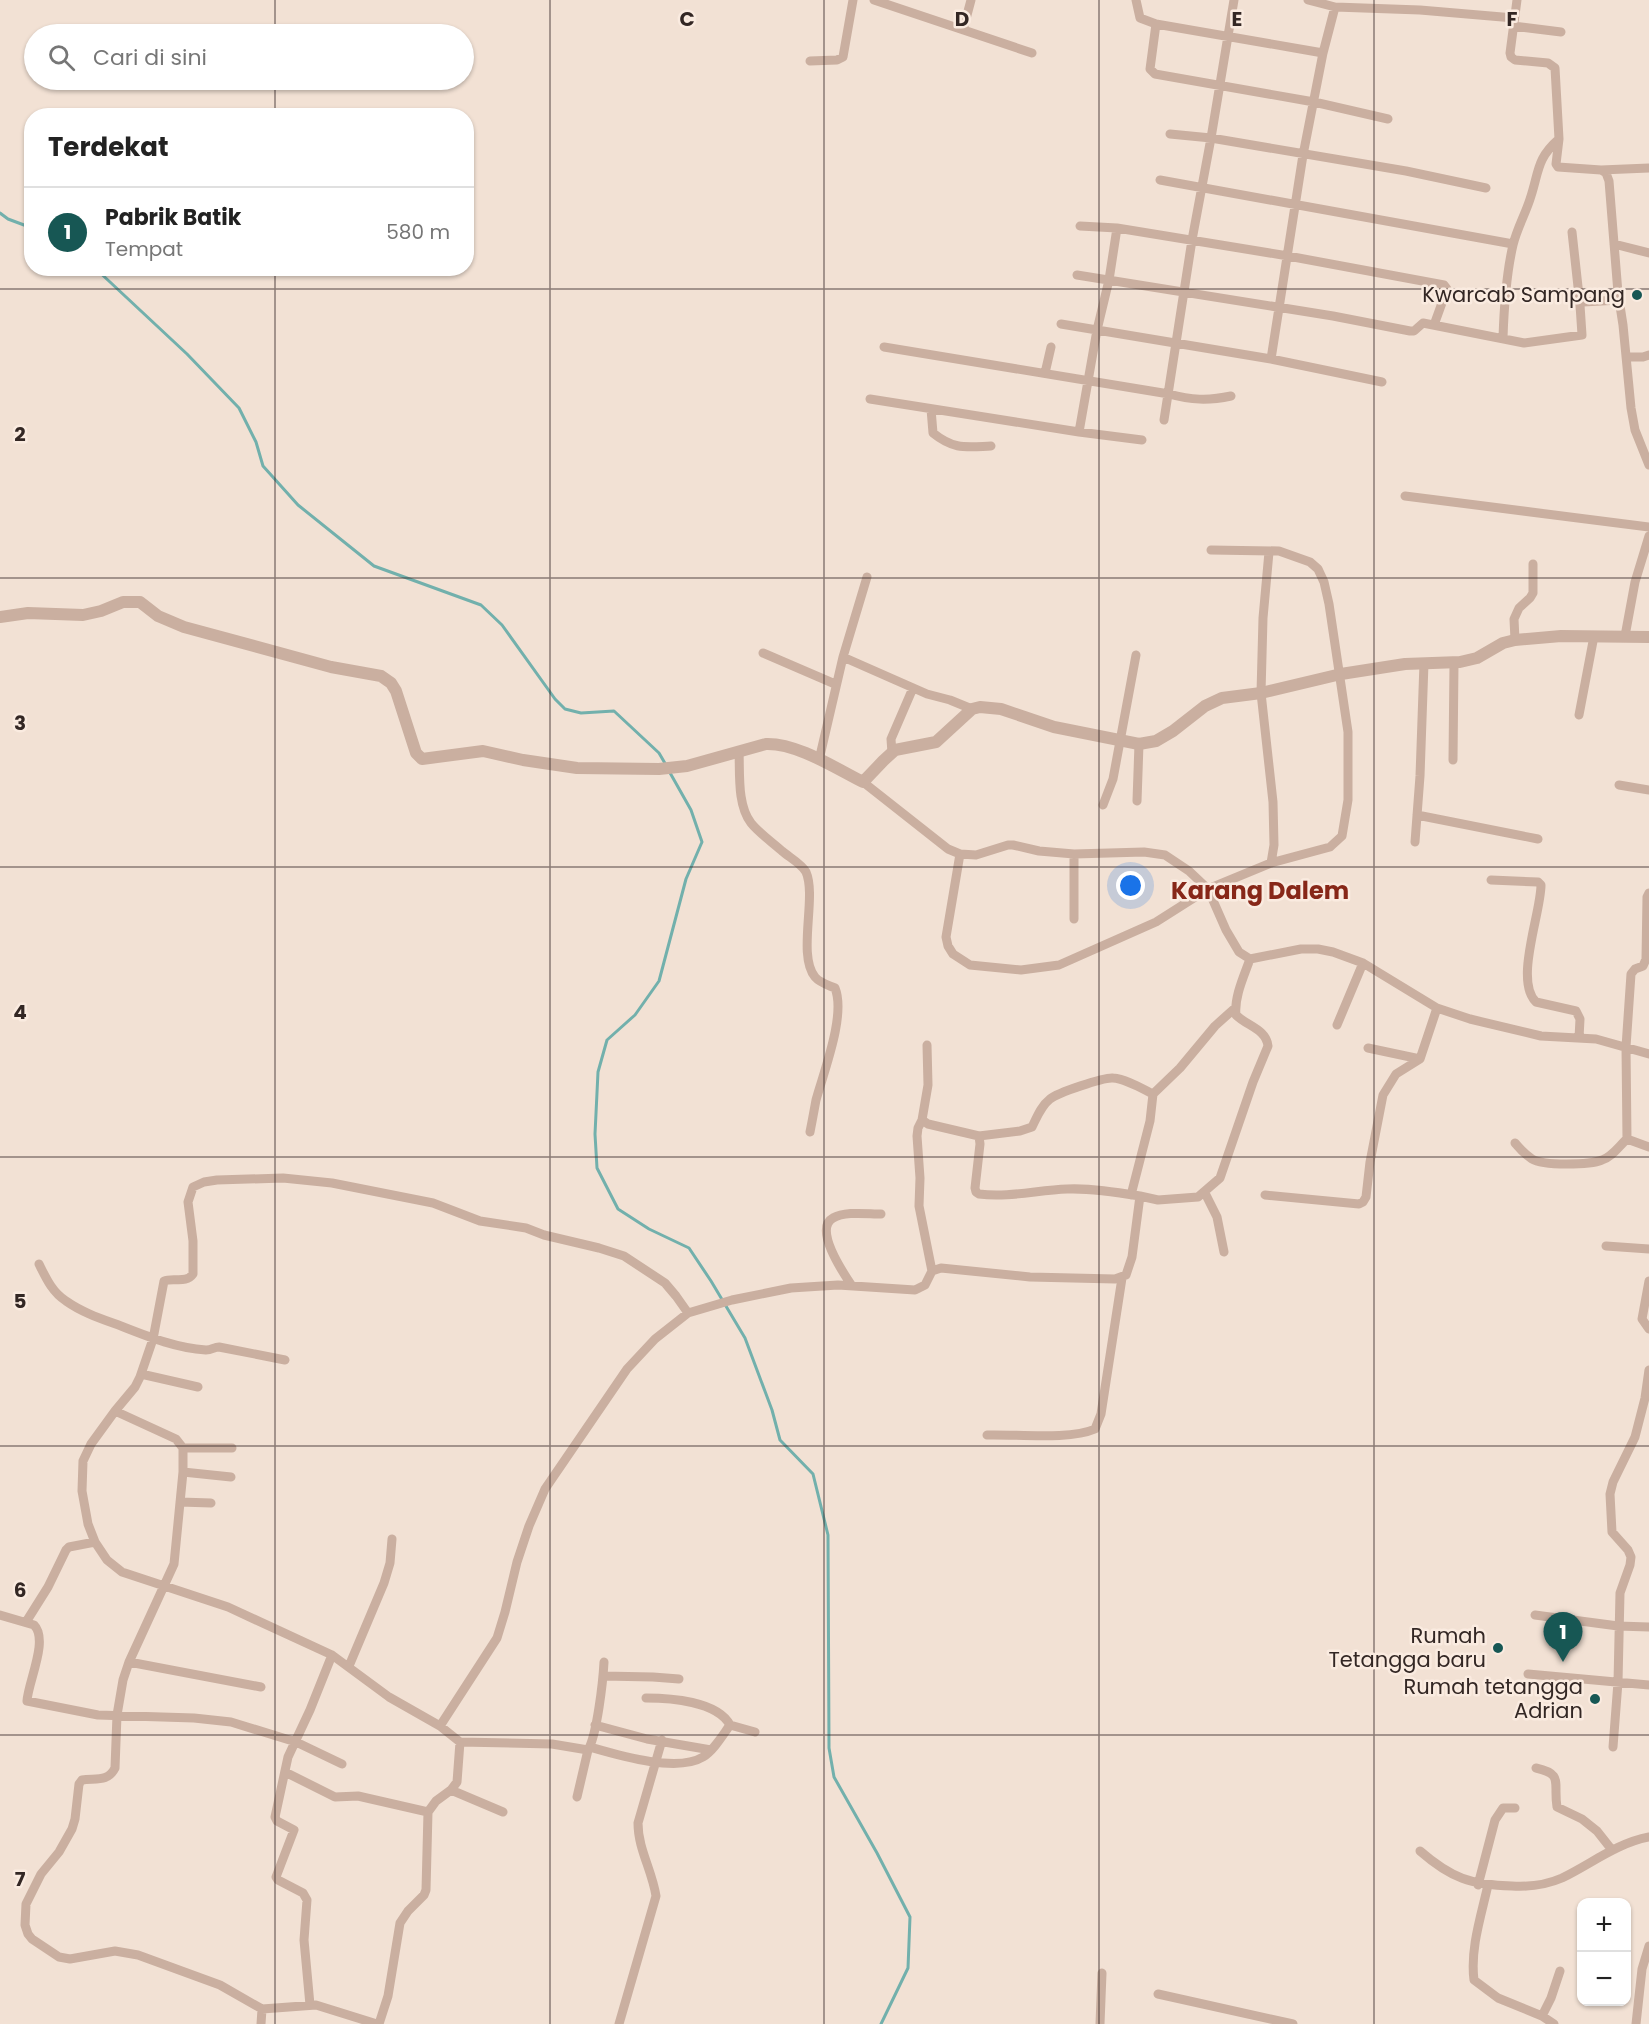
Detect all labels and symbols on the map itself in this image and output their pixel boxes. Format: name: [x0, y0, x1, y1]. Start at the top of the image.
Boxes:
text: C: [679, 5, 695, 33]
text: D: [955, 5, 969, 33]
text: E: [1232, 5, 1242, 33]
text: F: [1507, 5, 1518, 33]
place label: Kwarcab Sampang: [1422, 280, 1625, 309]
marker: Kwarcab Sampang: [1630, 288, 1644, 302]
text: 2: [14, 420, 26, 448]
text: 3: [14, 709, 26, 737]
your location: [1116, 871, 1145, 900]
district label: Karang Dalem: [1171, 874, 1349, 907]
text: 4: [13, 998, 27, 1026]
text: 5: [14, 1287, 27, 1315]
text: 6: [14, 1576, 26, 1604]
pin: 1: [1544, 1612, 1582, 1662]
place label: Rumah Tetangga baru: [1328, 1621, 1486, 1674]
marker: Rumah Tetangga baru: [1491, 1641, 1505, 1655]
place label: Rumah tetangga Adrian: [1403, 1672, 1583, 1725]
marker: Rumah tetangga Adrian: [1588, 1692, 1602, 1706]
text: 7: [15, 1865, 26, 1893]

